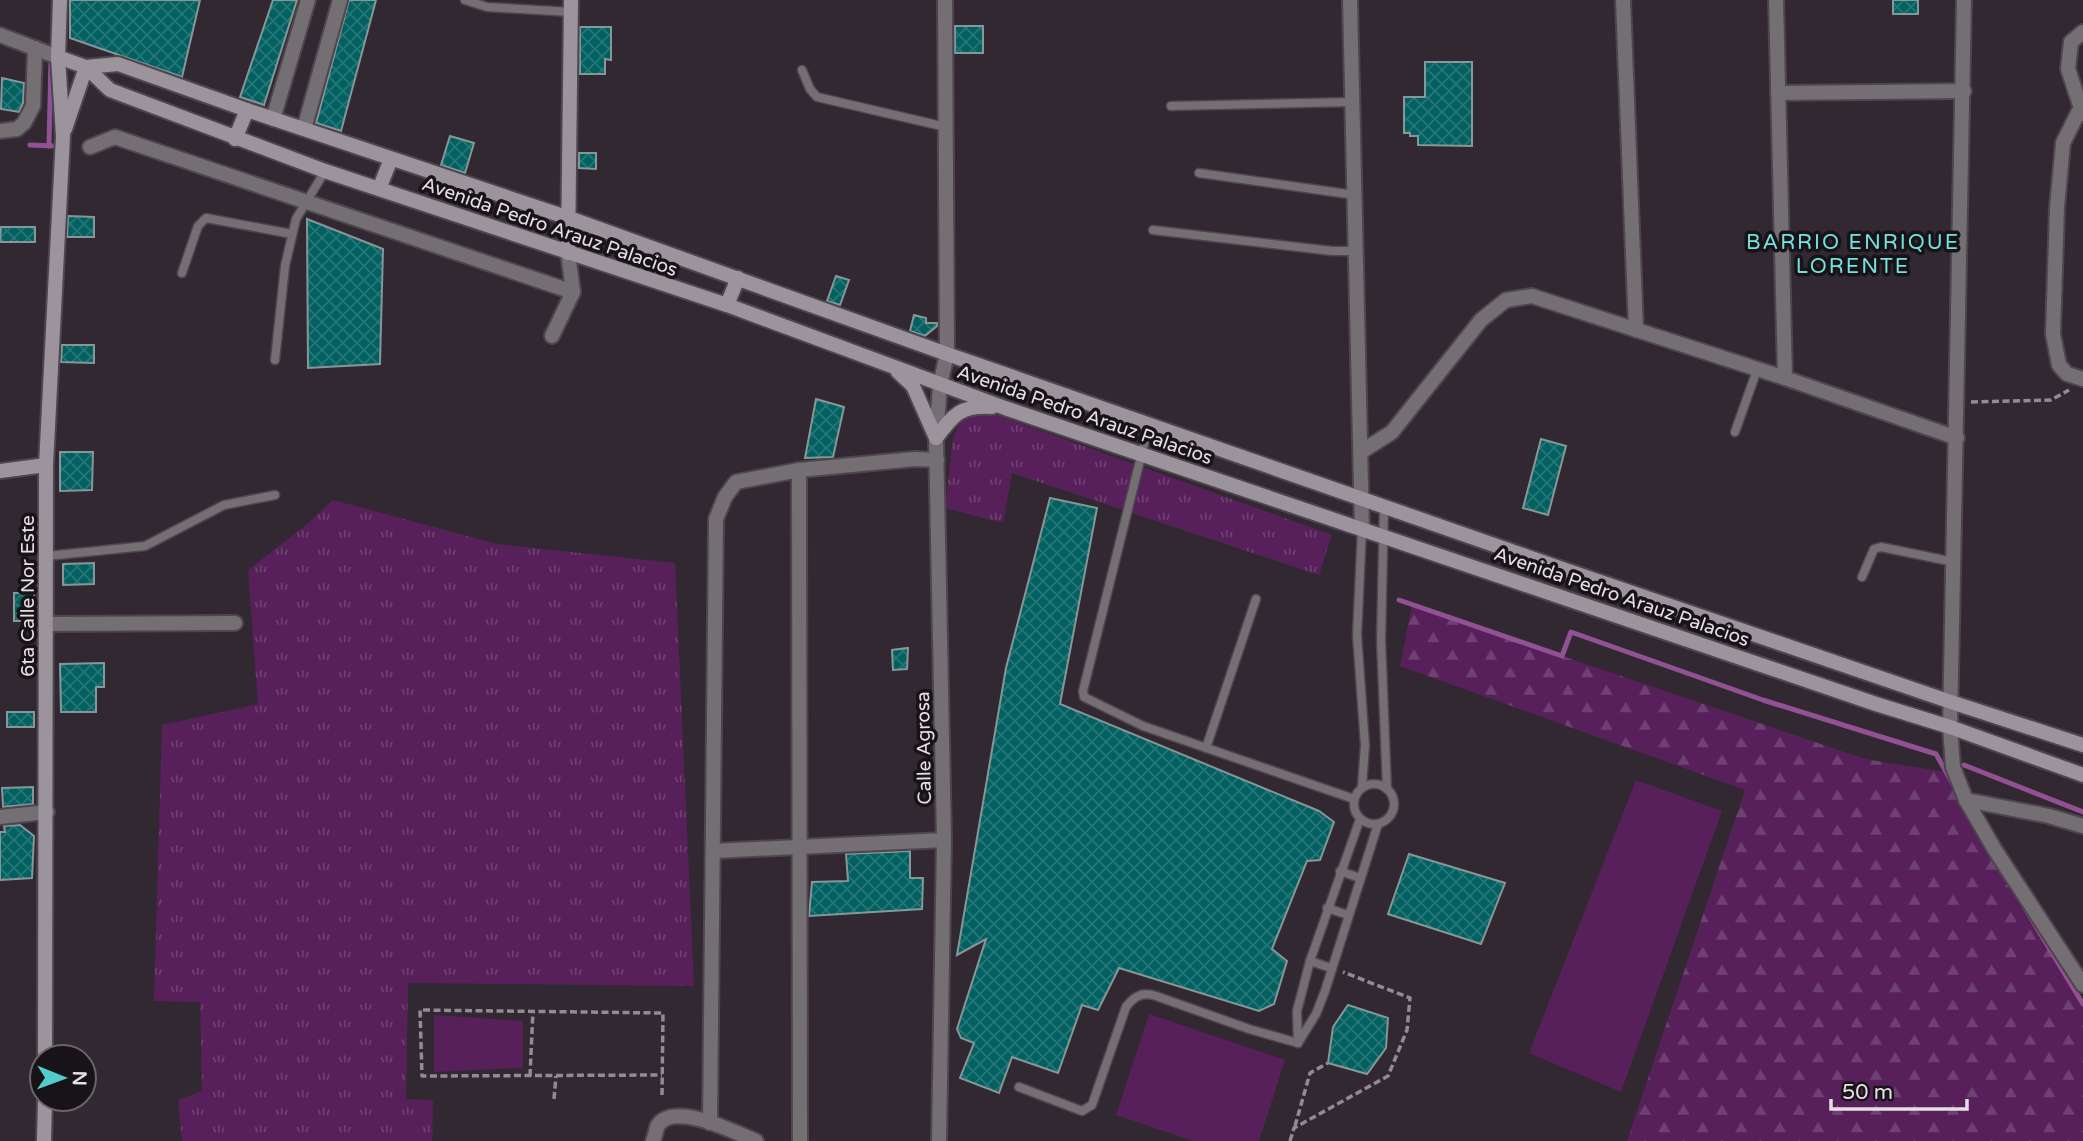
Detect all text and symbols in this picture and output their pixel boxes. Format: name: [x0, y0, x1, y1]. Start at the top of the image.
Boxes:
street label: Avenida Pedro Arauz Palacios: [419, 173, 680, 281]
district label: BARRIO ENRIQUE LORENTE: [1746, 230, 1960, 279]
street label: Avenida Pedro Arauz Palacios: [954, 361, 1215, 469]
street label: 6ta Calle Nor Este: [17, 515, 39, 677]
street label: Avenida Pedro Arauz Palacios: [1491, 543, 1752, 651]
street label: Calle Agrosa: [912, 691, 936, 805]
north arrow: [28, 1043, 98, 1113]
scale bar: [1831, 1068, 1968, 1112]
text: N: [68, 1070, 90, 1086]
text: 50 m: [1842, 1080, 1893, 1105]

